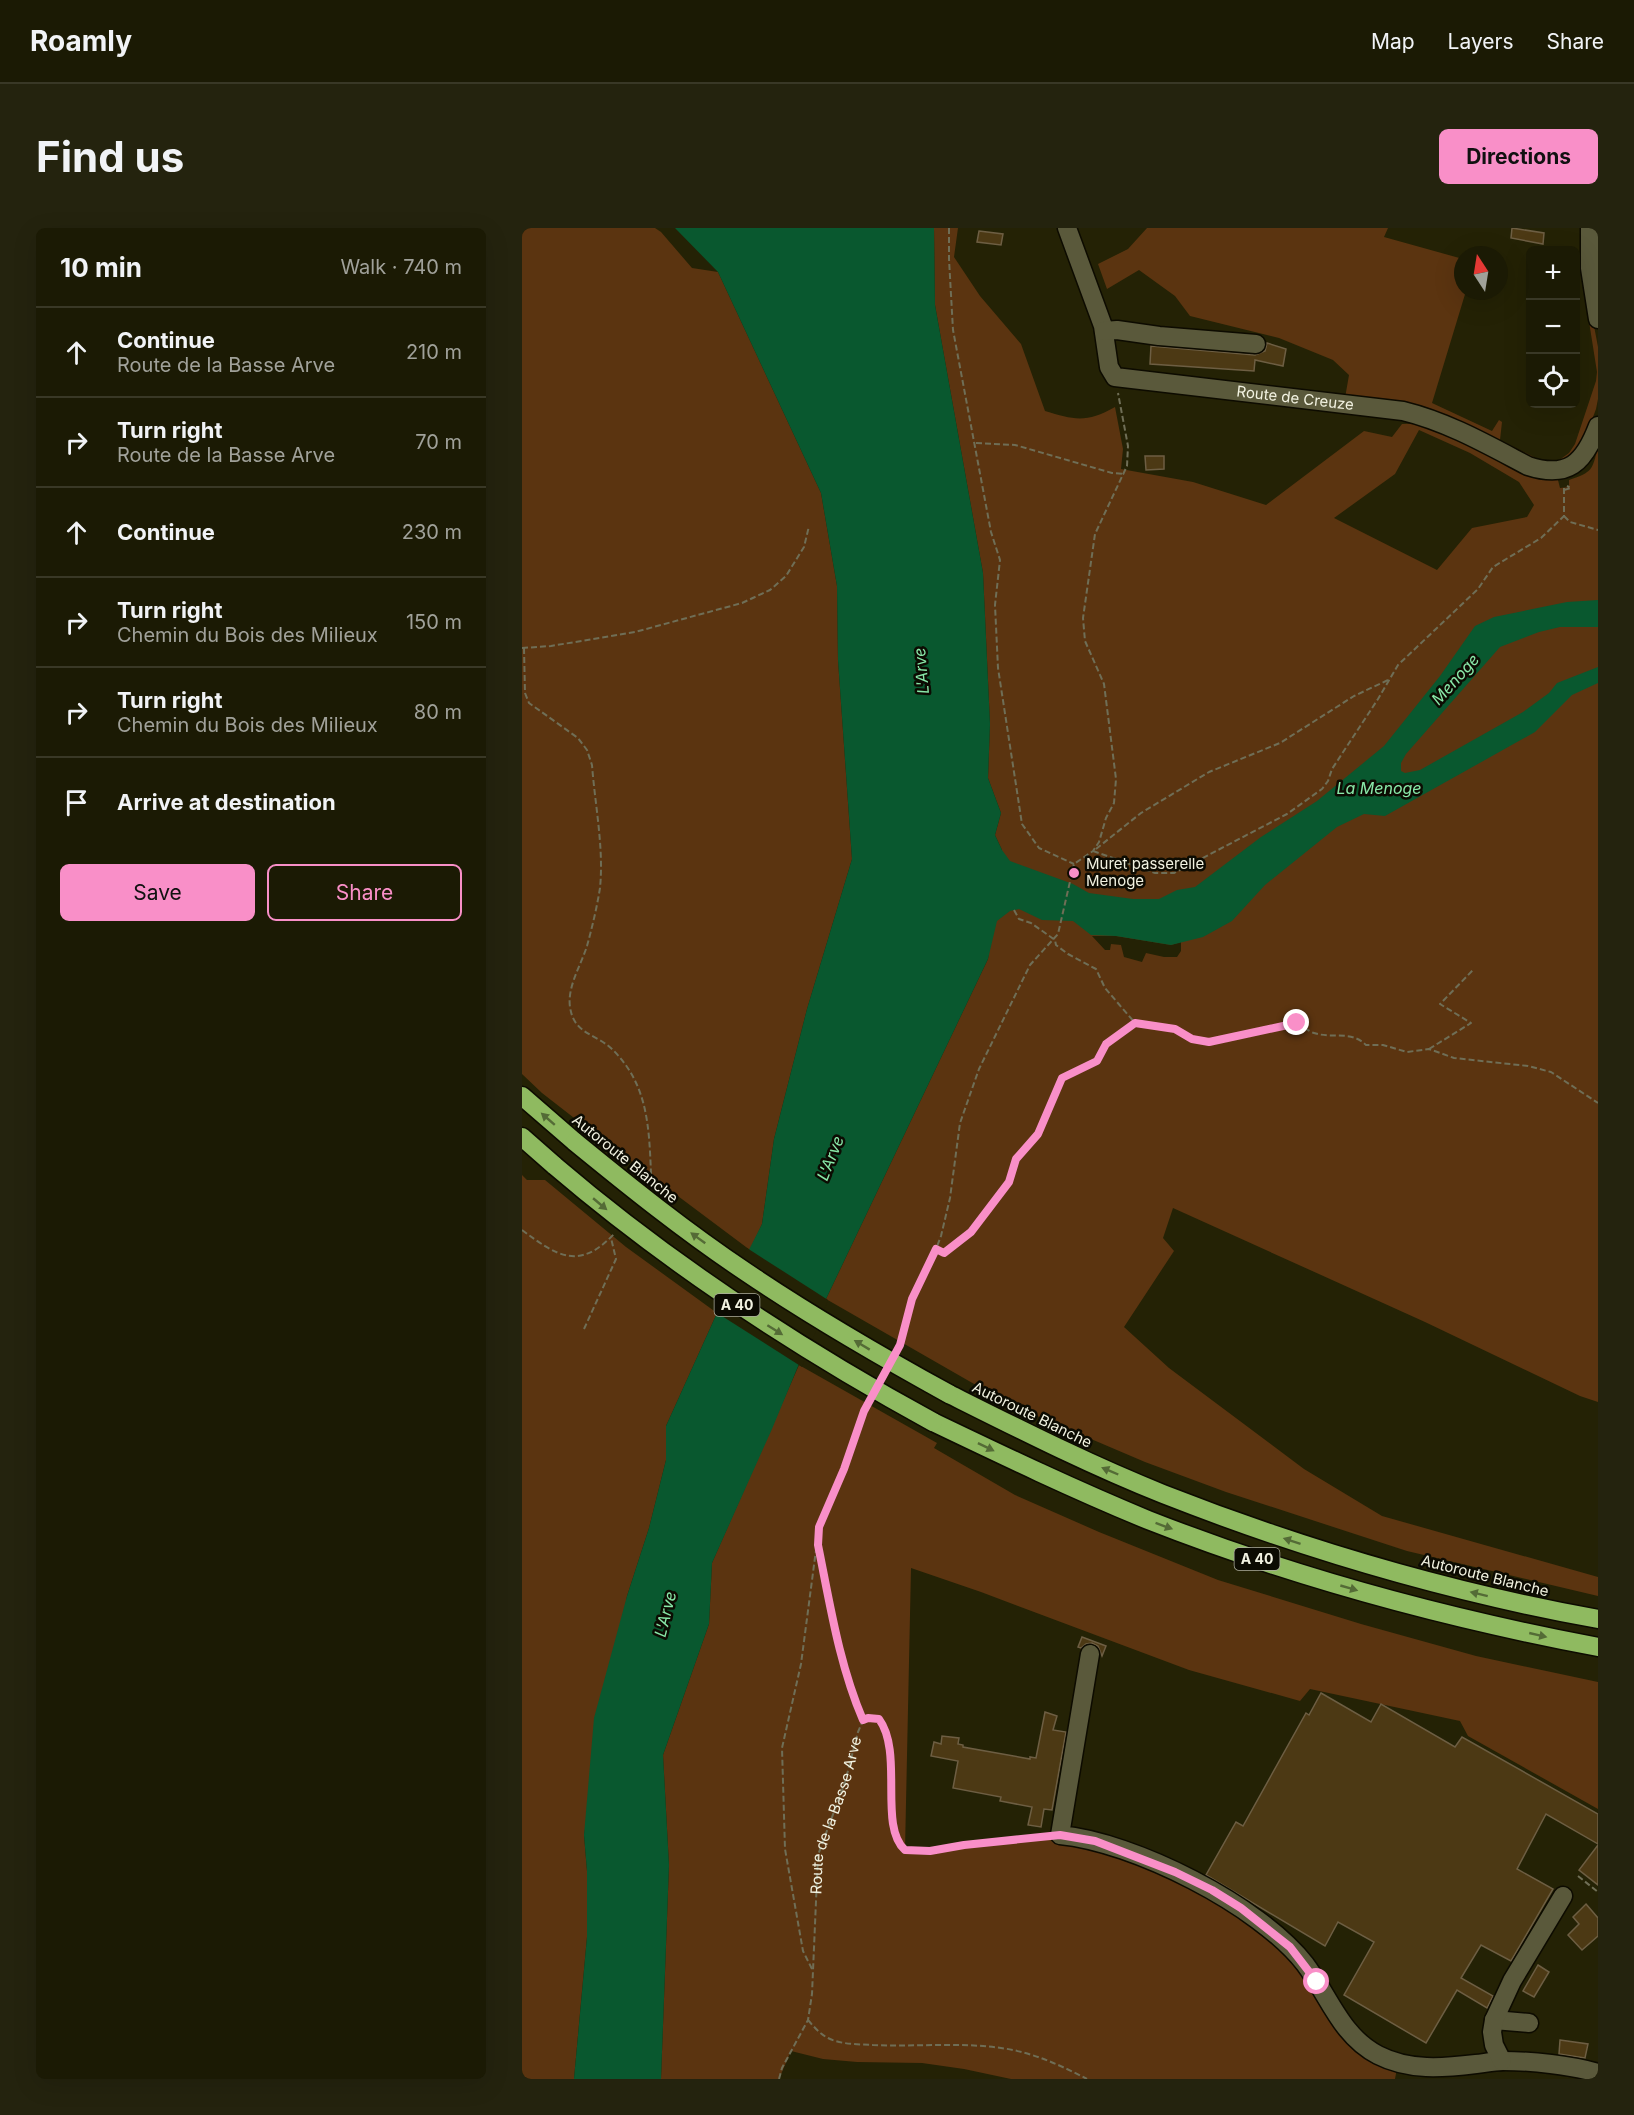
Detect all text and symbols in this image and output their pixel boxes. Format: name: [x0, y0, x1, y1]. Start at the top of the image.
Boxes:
text: Roamly: [30, 24, 132, 58]
text: Map: [1371, 29, 1415, 54]
text: Layers: [1448, 29, 1514, 54]
text: Share: [1547, 29, 1604, 54]
button: Directions: [1439, 129, 1598, 184]
text: Find us: [36, 131, 184, 182]
north arrow: [1454, 246, 1508, 300]
map controls: [1526, 246, 1580, 408]
button: +: [1526, 246, 1580, 300]
text: 10 min: [60, 252, 142, 283]
text: Walk · 740 m: [340, 255, 462, 279]
button: −: [1526, 300, 1580, 354]
text: Continue: [117, 327, 215, 353]
icon: ahead: [60, 336, 93, 369]
text: 210 m: [406, 340, 462, 364]
text: Route de la Basse Arve: [117, 353, 335, 377]
button: locate: [1526, 354, 1580, 408]
street label: Route de Creuze: [1236, 381, 1355, 414]
text: Turn right: [117, 417, 223, 443]
icon: right: [60, 426, 93, 459]
text: 70 m: [415, 430, 462, 454]
text: Route de la Basse Arve: [117, 443, 335, 467]
icon: ahead: [60, 516, 93, 549]
text: Continue: [117, 519, 215, 545]
text: 230 m: [402, 520, 462, 544]
text: Turn right: [117, 597, 223, 623]
icon: right: [60, 606, 93, 639]
text: 150 m: [406, 610, 462, 634]
text: Chemin du Bois des Milieux: [117, 623, 378, 647]
water label: L'Arve: [909, 647, 933, 695]
water label: Menoge: [1427, 649, 1483, 709]
text: Turn right: [117, 687, 223, 713]
icon: right: [60, 696, 93, 729]
text: 80 m: [414, 700, 462, 724]
text: Chemin du Bois des Milieux: [117, 713, 378, 737]
water label: La Menoge: [1336, 778, 1422, 798]
icon: arrive: [60, 786, 93, 819]
text: Arrive at destination: [117, 789, 336, 815]
place label: Muret passerelle Menoge: [1086, 854, 1204, 890]
button: Save: [60, 864, 255, 921]
button: Share: [267, 864, 462, 921]
marker: Muret passerelle Menoge: [1067, 866, 1081, 880]
route end: [1283, 1009, 1309, 1035]
street label: Autoroute Blanche: [568, 1110, 682, 1207]
one-way arrow: [541, 1113, 556, 1126]
water label: L'Arve: [812, 1133, 848, 1183]
one-way arrow: [592, 1198, 608, 1211]
one-way arrow: [691, 1232, 707, 1244]
road number: A 40: [714, 1294, 760, 1316]
one-way arrow: [767, 1324, 783, 1335]
one-way arrow: [854, 1339, 870, 1350]
street label: Autoroute Blanche: [969, 1377, 1095, 1452]
one-way arrow: [977, 1442, 994, 1452]
one-way arrow: [1100, 1466, 1118, 1476]
one-way arrow: [1155, 1521, 1173, 1531]
one-way arrow: [1283, 1535, 1301, 1545]
road number: A 40: [1234, 1548, 1280, 1570]
street label: Autoroute Blanche: [1419, 1550, 1551, 1601]
one-way arrow: [1340, 1584, 1358, 1593]
one-way arrow: [1470, 1588, 1488, 1598]
water label: L'Arve: [650, 1589, 680, 1639]
one-way arrow: [1529, 1631, 1548, 1640]
street label: Route de la Basse Arve: [806, 1734, 865, 1895]
route start: [1303, 1968, 1329, 1994]

